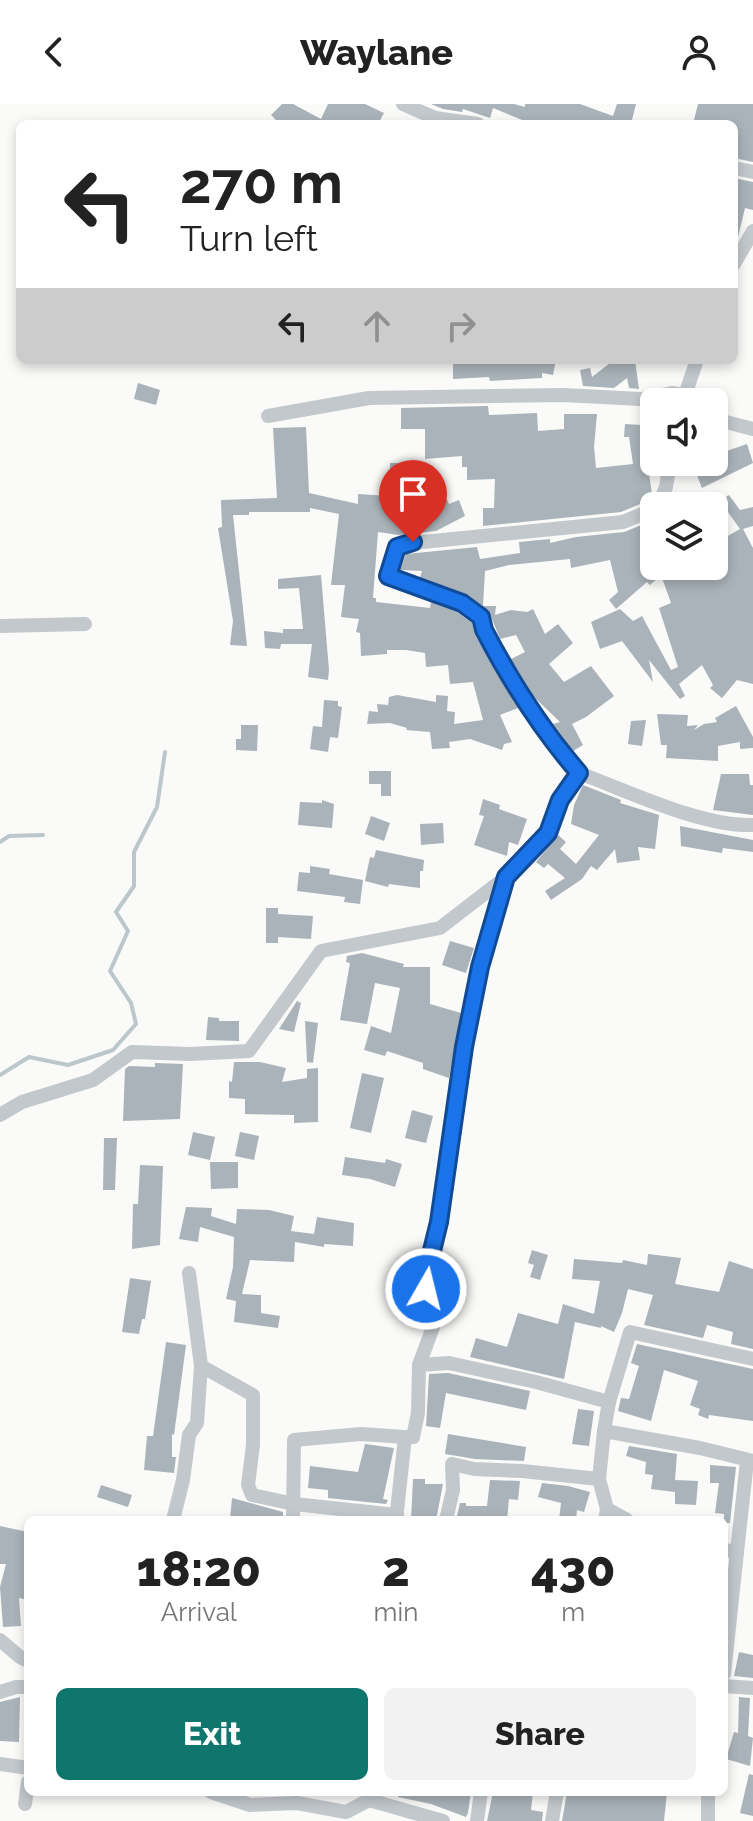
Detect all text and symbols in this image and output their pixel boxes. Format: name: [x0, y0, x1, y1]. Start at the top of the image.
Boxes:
icon: back: [32, 30, 76, 74]
icon: person: [677, 30, 721, 74]
text: Waylane: [300, 31, 453, 73]
text: 270 m: [180, 150, 343, 216]
icon: left: [48, 152, 152, 256]
text: Turn left: [180, 217, 318, 259]
icon: left: [271, 304, 315, 348]
icon: ahead: [355, 304, 399, 348]
icon: right: [439, 304, 483, 348]
map controls: [640, 388, 728, 580]
button: sound: [640, 388, 728, 476]
pin: [379, 460, 447, 542]
icon: arrive: [391, 472, 435, 516]
button: layers: [640, 492, 728, 580]
position arrow: [384, 1247, 468, 1331]
text: 18:20: [137, 1541, 261, 1597]
text: 2: [382, 1541, 410, 1597]
text: 430: [531, 1541, 615, 1597]
text: Arrival: [161, 1597, 237, 1627]
text: min: [374, 1597, 418, 1627]
text: m: [561, 1597, 585, 1627]
button: Exit: [56, 1688, 368, 1780]
button: Share: [384, 1688, 696, 1780]

